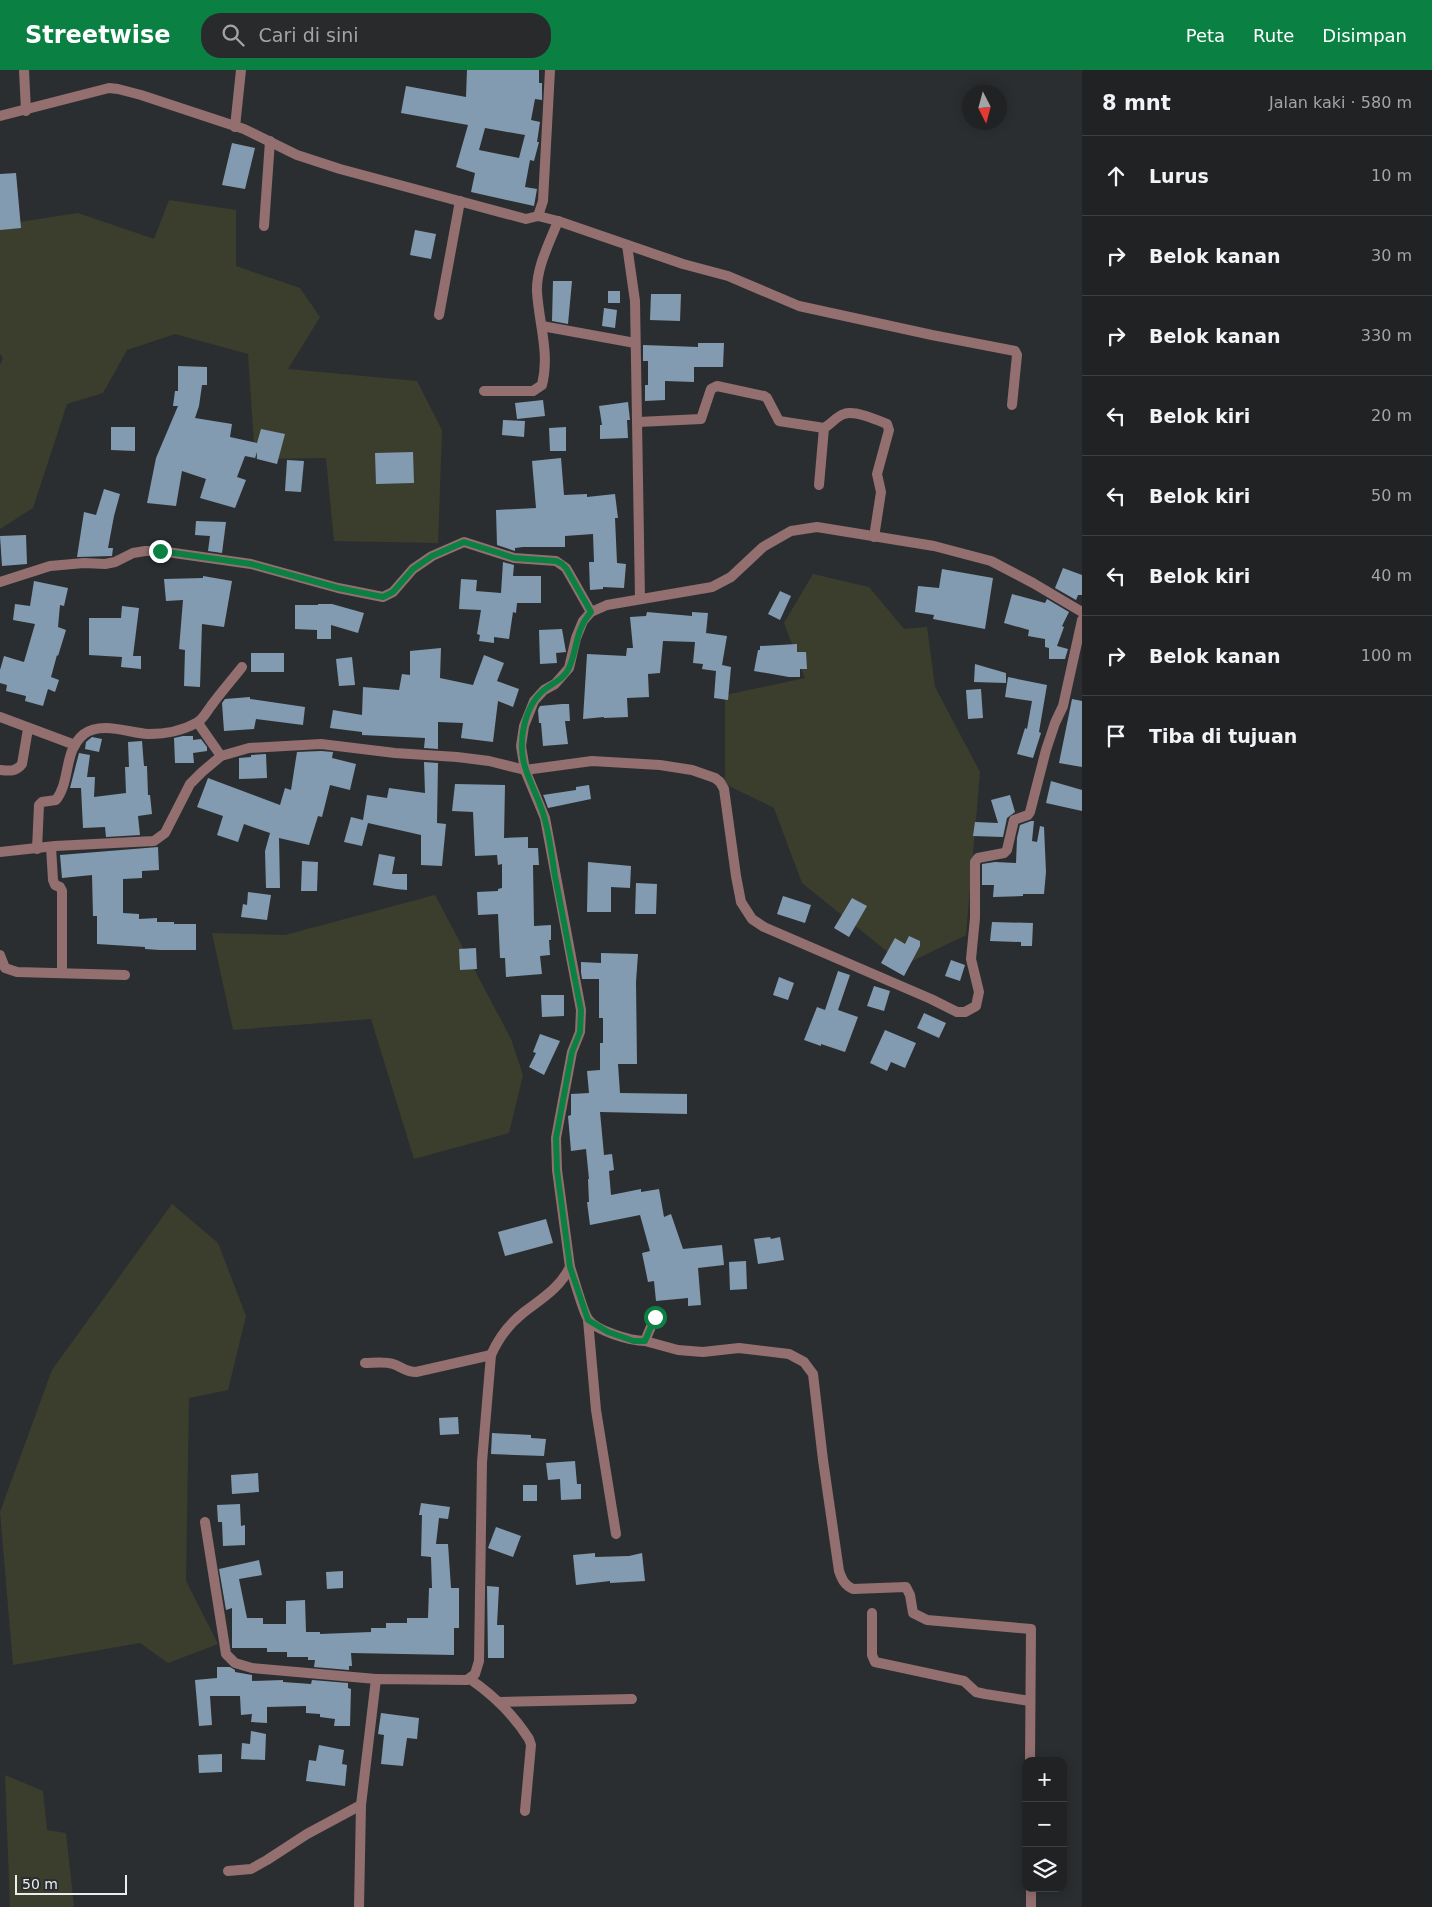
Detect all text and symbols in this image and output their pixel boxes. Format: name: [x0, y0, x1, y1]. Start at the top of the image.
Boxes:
search box: [201, 13, 551, 58]
text: Streetwise: [25, 21, 171, 49]
icon: search: [219, 21, 247, 49]
text: Cari di sini: [259, 24, 359, 46]
text: Peta: [1186, 25, 1225, 46]
text: Rute: [1253, 25, 1294, 46]
text: Disimpan: [1322, 25, 1407, 46]
north arrow: [962, 85, 1007, 130]
text: 8 mnt: [1102, 91, 1171, 115]
text: Jalan kaki · 580 m: [1269, 93, 1412, 112]
icon: ahead: [1102, 162, 1130, 190]
text: Lurus: [1149, 165, 1209, 187]
text: 10 m: [1371, 166, 1412, 185]
icon: right: [1102, 242, 1130, 270]
text: Belok kanan: [1149, 245, 1281, 267]
text: 30 m: [1371, 246, 1412, 265]
icon: right: [1102, 322, 1130, 350]
text: Belok kanan: [1149, 325, 1281, 347]
text: 330 m: [1361, 326, 1412, 345]
icon: left: [1102, 402, 1130, 430]
text: Belok kiri: [1149, 405, 1250, 427]
text: 20 m: [1371, 406, 1412, 425]
icon: left: [1102, 482, 1130, 510]
text: Belok kiri: [1149, 485, 1250, 507]
text: 50 m: [1371, 486, 1412, 505]
route end: [149, 540, 172, 563]
icon: left: [1102, 562, 1130, 590]
text: Belok kiri: [1149, 565, 1250, 587]
text: 40 m: [1371, 566, 1412, 585]
icon: right: [1102, 642, 1130, 670]
text: Belok kanan: [1149, 645, 1281, 667]
text: 100 m: [1361, 646, 1412, 665]
icon: arrive: [1102, 722, 1130, 750]
text: Tiba di tujuan: [1149, 725, 1297, 747]
route start: [644, 1306, 667, 1329]
map controls: [1022, 1757, 1067, 1892]
button: +: [1022, 1757, 1067, 1802]
button: −: [1022, 1802, 1067, 1847]
button: layers: [1022, 1847, 1067, 1892]
scale bar: [15, 1872, 128, 1895]
text: 50 m: [22, 1876, 58, 1892]

